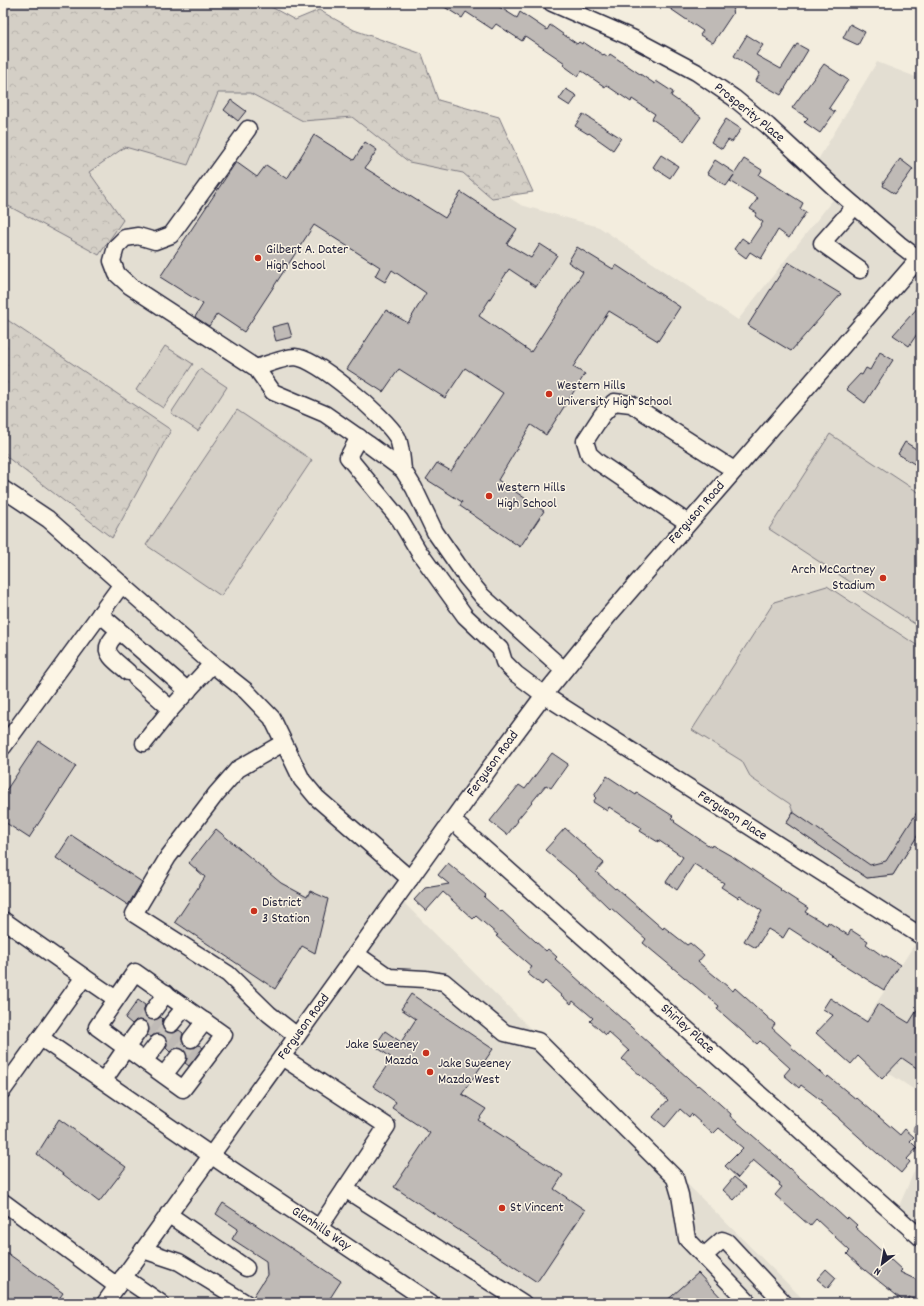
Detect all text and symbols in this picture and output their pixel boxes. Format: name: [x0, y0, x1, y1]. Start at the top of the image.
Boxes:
street label: Prosperity Place: [709, 78, 789, 148]
place label: Gilbert A. Dater High School: [266, 240, 349, 276]
marker: Gilbert A. Dater High School: [253, 253, 263, 263]
place label: Western Hills University High School: [557, 376, 673, 412]
marker: Western Hills University High School: [544, 389, 554, 399]
street label: Ferguson Road: [664, 477, 730, 549]
place label: Western Hills High School: [497, 478, 566, 514]
marker: Western Hills High School: [484, 491, 494, 501]
place label: Arch McCartney Stadium: [791, 560, 875, 596]
marker: Arch McCartney Stadium: [878, 573, 888, 583]
street label: Ferguson Road: [462, 727, 524, 801]
street label: Ferguson Place: [693, 786, 771, 846]
place label: District 3 Station: [262, 893, 310, 929]
marker: District 3 Station: [249, 906, 259, 916]
street label: Ferguson Road: [273, 990, 335, 1064]
street label: Shirley Place: [656, 999, 718, 1059]
place label: Jake Sweeney Mazda: [345, 1035, 418, 1071]
marker: Jake Sweeney Mazda: [421, 1048, 431, 1058]
place label: Jake Sweeney Mazda West: [438, 1054, 511, 1090]
marker: Jake Sweeney Mazda West: [425, 1067, 435, 1077]
place label: St Vincent: [510, 1198, 564, 1218]
street label: Glenhills Way: [287, 1202, 355, 1256]
marker: St Vincent: [497, 1203, 507, 1213]
north arrow: [862, 1244, 902, 1284]
text: N: [871, 1262, 884, 1279]

